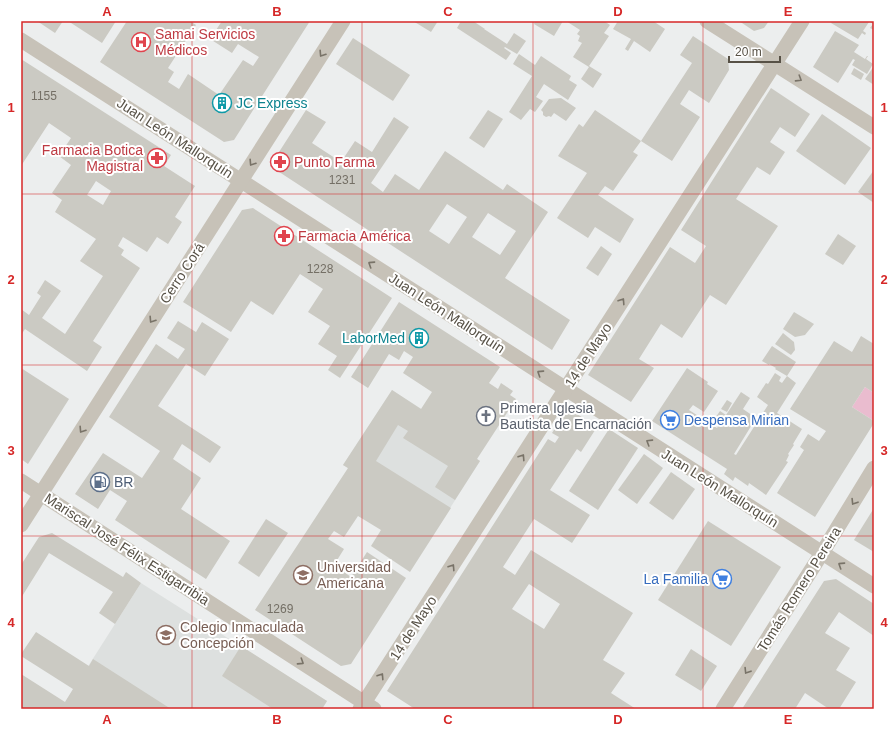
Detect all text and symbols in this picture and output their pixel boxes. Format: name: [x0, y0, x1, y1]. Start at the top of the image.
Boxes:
text: A: [102, 4, 112, 19]
text: B: [272, 4, 282, 19]
text: C: [443, 4, 453, 19]
text: D: [613, 4, 623, 19]
text: E: [784, 4, 793, 19]
place label: Samai Servicios Médicos: [155, 26, 255, 58]
hospital icon: Samai Servicios Médicos: [130, 31, 152, 53]
scale bar: [729, 38, 780, 64]
text: 20 m: [735, 45, 762, 59]
one-way arrow: [319, 50, 326, 57]
one-way arrow: [795, 75, 802, 82]
house number: 1155: [31, 89, 57, 103]
building icon: JC Express: [211, 92, 233, 114]
street label: Juan León Mallorquín: [114, 95, 236, 181]
place label: JC Express: [236, 95, 308, 111]
text: 1: [7, 100, 15, 115]
text: 1: [880, 100, 888, 115]
place label: Farmacia Botica Magistral: [42, 142, 143, 174]
pharmacy icon: Farmacia Botica Magistral: [146, 147, 168, 169]
pharmacy icon: Punto Farma: [269, 151, 291, 173]
place label: Punto Farma: [294, 154, 375, 170]
one-way arrow: [249, 159, 256, 166]
house number: 1231: [329, 173, 356, 187]
pharmacy icon: Farmacia América: [273, 225, 295, 247]
place label: Farmacia América: [298, 228, 411, 244]
street label: Cerro Corá: [156, 239, 208, 306]
house number: 1228: [307, 262, 334, 276]
one-way arrow: [369, 262, 376, 269]
street label: Juan León Mallorquín: [386, 270, 508, 356]
text: 2: [7, 272, 15, 287]
text: 2: [880, 272, 888, 287]
one-way arrow: [617, 298, 625, 305]
one-way arrow: [149, 316, 156, 323]
street label: 14 de Mayo: [561, 320, 615, 390]
building icon: LaborMed: [408, 327, 430, 349]
place label: LaborMed: [342, 330, 405, 346]
one-way arrow: [537, 370, 544, 377]
place label: Primera Iglesia Bautista de Encarnación: [500, 400, 652, 432]
church icon: Primera Iglesia Bautista de Encarnación: [475, 405, 497, 427]
supermarket icon: Despensa Mirian: [659, 409, 681, 431]
place label: Despensa Mirian: [684, 412, 789, 428]
one-way arrow: [79, 426, 87, 433]
one-way arrow: [646, 440, 653, 447]
text: 3: [7, 443, 15, 458]
text: 3: [880, 443, 888, 458]
street label: Juan León Mallorquín: [659, 446, 781, 530]
one-way arrow: [517, 454, 525, 461]
fuel station icon: BR: [89, 471, 111, 493]
place label: BR: [114, 474, 133, 490]
street label: Mariscal José Félix Estigarribia: [42, 490, 212, 608]
one-way arrow: [851, 498, 858, 505]
street label: Tomás Romero Pereira: [754, 524, 844, 654]
place label: Universidad Americana: [317, 559, 391, 591]
one-way arrow: [838, 562, 845, 570]
school or university icon: Universidad Americana: [292, 564, 314, 586]
one-way arrow: [447, 564, 454, 571]
supermarket icon: La Familia: [711, 568, 733, 590]
place label: La Familia: [643, 571, 708, 587]
street label: 14 de Mayo: [386, 593, 440, 663]
house number: 1269: [267, 602, 294, 616]
text: 4: [7, 615, 15, 630]
text: 4: [880, 615, 888, 630]
place label: Colegio Inmaculada Concepción: [180, 619, 304, 651]
school or university icon: Colegio Inmaculada Concepción: [155, 624, 177, 646]
one-way arrow: [297, 657, 304, 664]
one-way arrow: [744, 667, 752, 674]
one-way arrow: [377, 673, 384, 680]
text: A: [102, 712, 112, 727]
text: B: [272, 712, 282, 727]
text: C: [443, 712, 453, 727]
text: D: [613, 712, 623, 727]
text: E: [784, 712, 793, 727]

